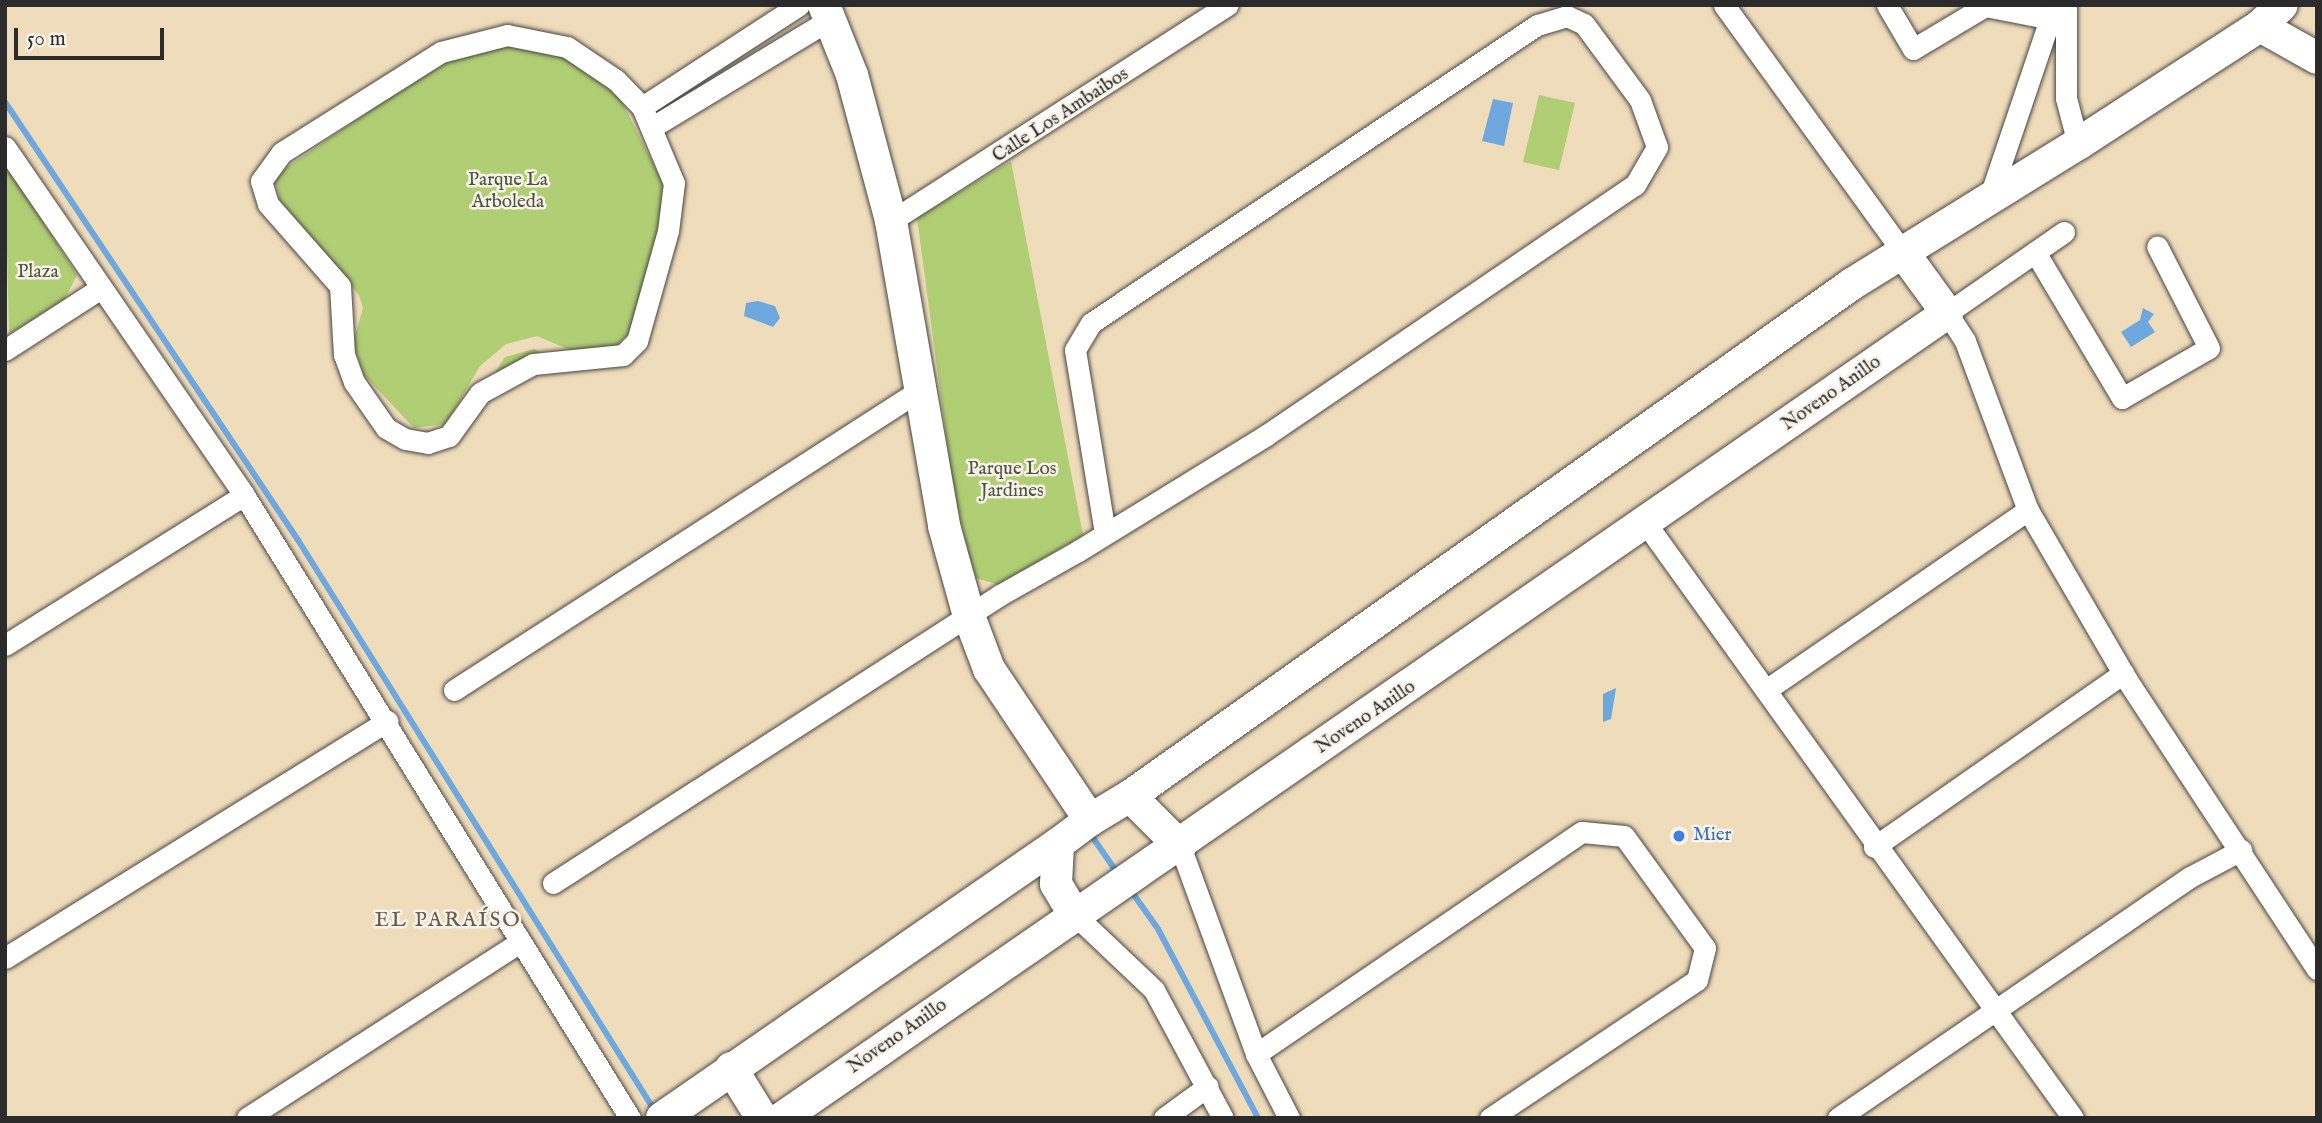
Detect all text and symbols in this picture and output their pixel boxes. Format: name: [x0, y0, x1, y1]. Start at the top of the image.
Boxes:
scale bar: [18, 14, 168, 58]
text: 50 m: [27, 26, 66, 53]
street label: Calle Los Ambaibos: [989, 64, 1133, 168]
park label: Parque La Arboleda: [468, 170, 548, 214]
park label: Plaza: [17, 262, 59, 284]
street label: Noveno Anillo: [1778, 351, 1886, 437]
park label: Parque Los Jardines: [968, 459, 1056, 503]
street label: Noveno Anillo: [1311, 676, 1421, 760]
place label: Mier: [1693, 825, 1732, 847]
marker: Mier: [1671, 828, 1687, 844]
district label: EL PARAÍSO: [376, 908, 520, 934]
street label: Noveno Anillo: [844, 994, 952, 1080]

